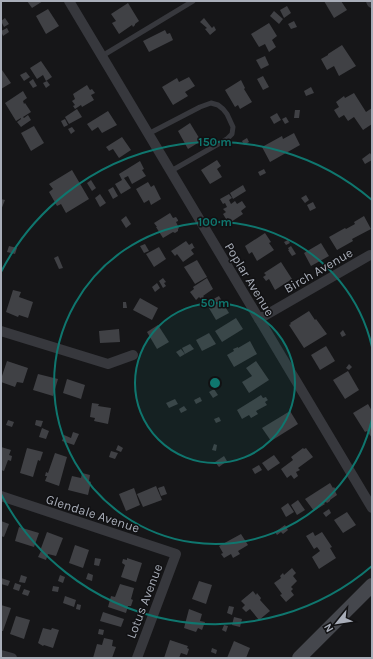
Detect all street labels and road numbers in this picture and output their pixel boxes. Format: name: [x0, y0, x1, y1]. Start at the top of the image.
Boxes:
street label: Poplar Avenue: [222, 240, 278, 319]
street label: Birch Avenue: [281, 245, 356, 296]
street label: Glendale Avenue: [44, 491, 142, 536]
street label: Lotus Avenue: [123, 561, 166, 641]

